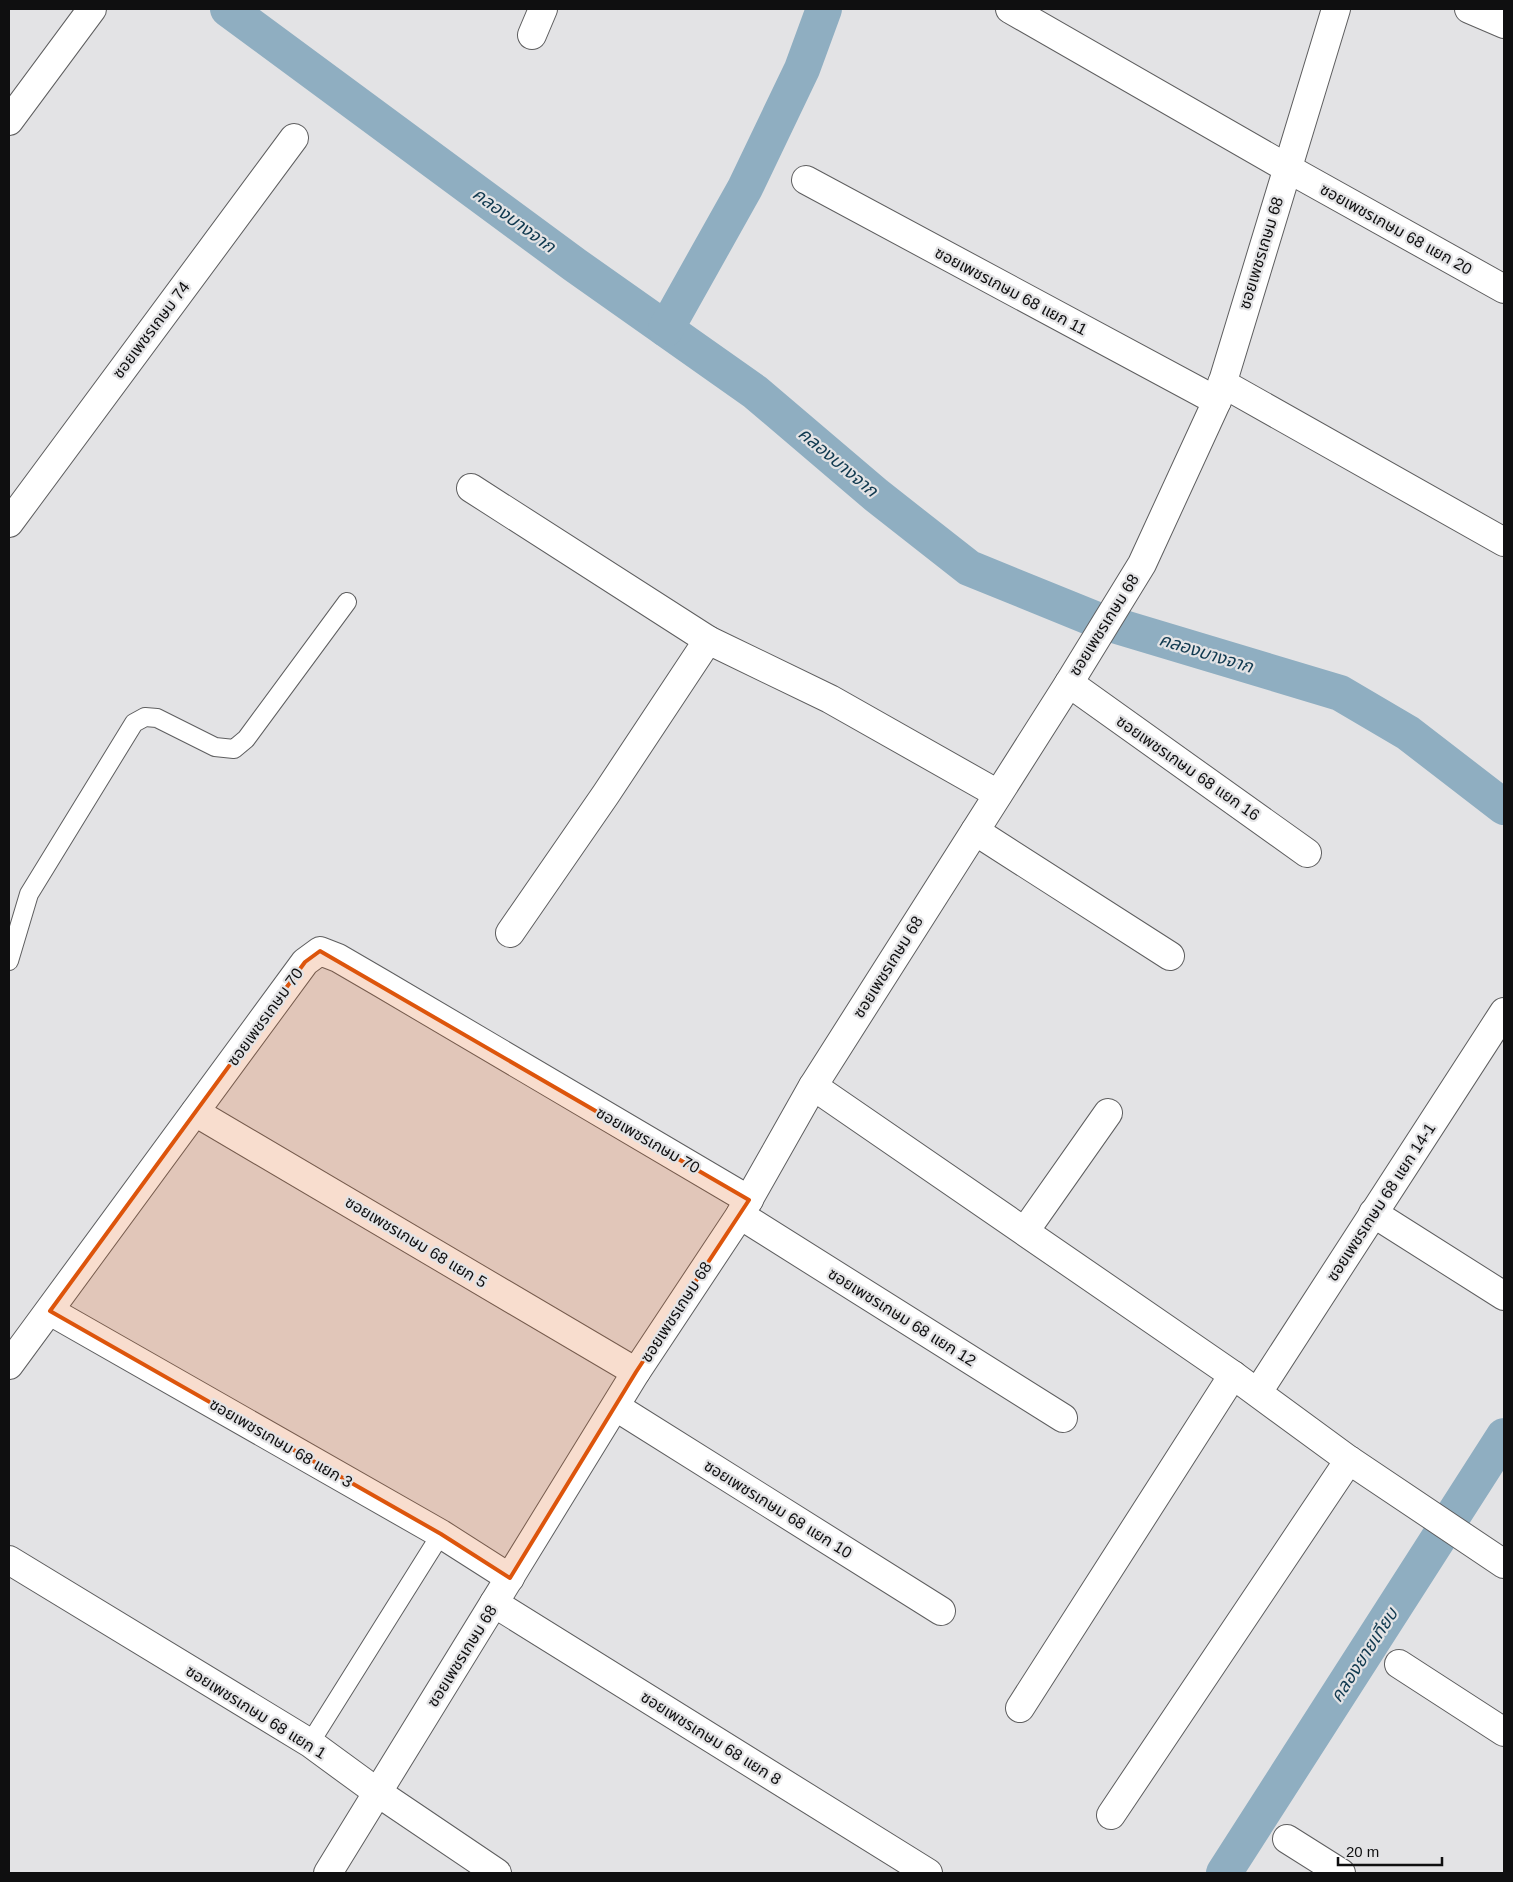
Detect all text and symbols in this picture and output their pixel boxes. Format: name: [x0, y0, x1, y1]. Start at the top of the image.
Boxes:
street label: ซอยเพชรเกษม 68 แยก 20: [1317, 180, 1475, 278]
water label: คลองบางจาก: [469, 183, 560, 257]
street label: ซอยเพชรเกษม 68: [1236, 195, 1286, 311]
street label: ซอยเพชรเกษม 68 แยก 11: [932, 244, 1090, 338]
street label: ซอยเพชรเกษม 74: [109, 278, 193, 382]
water label: คลองบางจาก: [794, 423, 882, 502]
street label: ซอยเพชรเกษม 68: [1066, 571, 1142, 679]
water label: คลองบางจาก: [1157, 629, 1256, 677]
street label: ซอยเพชรเกษม 68 แยก 16: [1113, 712, 1263, 824]
street label: ซอยเพชรเกษม 68: [850, 913, 926, 1021]
street label: ซอยเพชรเกษม 70: [224, 965, 306, 1069]
street label: ซอยเพชรเกษม 70: [593, 1104, 703, 1176]
street label: ซอยเพชรเกษม 68 แยก 14-1: [1323, 1120, 1439, 1284]
street label: ซอยเพชรเกษม 68 แยก 5: [342, 1193, 490, 1291]
street label: ซอยเพชรเกษม 68: [637, 1258, 715, 1365]
street label: ซอยเพชรเกษม 68 แยก 12: [825, 1265, 979, 1370]
street label: ซอยเพชรเกษม 68 แยก 3: [207, 1395, 355, 1491]
street label: ซอยเพชรเกษม 68 แยก 10: [701, 1457, 855, 1562]
street label: ซอยเพชรเกษม 68: [424, 1602, 500, 1710]
water label: คลองยายเทียบ: [1326, 1603, 1402, 1706]
street label: ซอยเพชรเกษม 68 แยก 1: [183, 1662, 329, 1762]
street label: ซอยเพชรเกษม 68 แยก 8: [638, 1688, 784, 1788]
scale bar: [1338, 1834, 1442, 1866]
text: 20 m: [1346, 1843, 1379, 1860]

